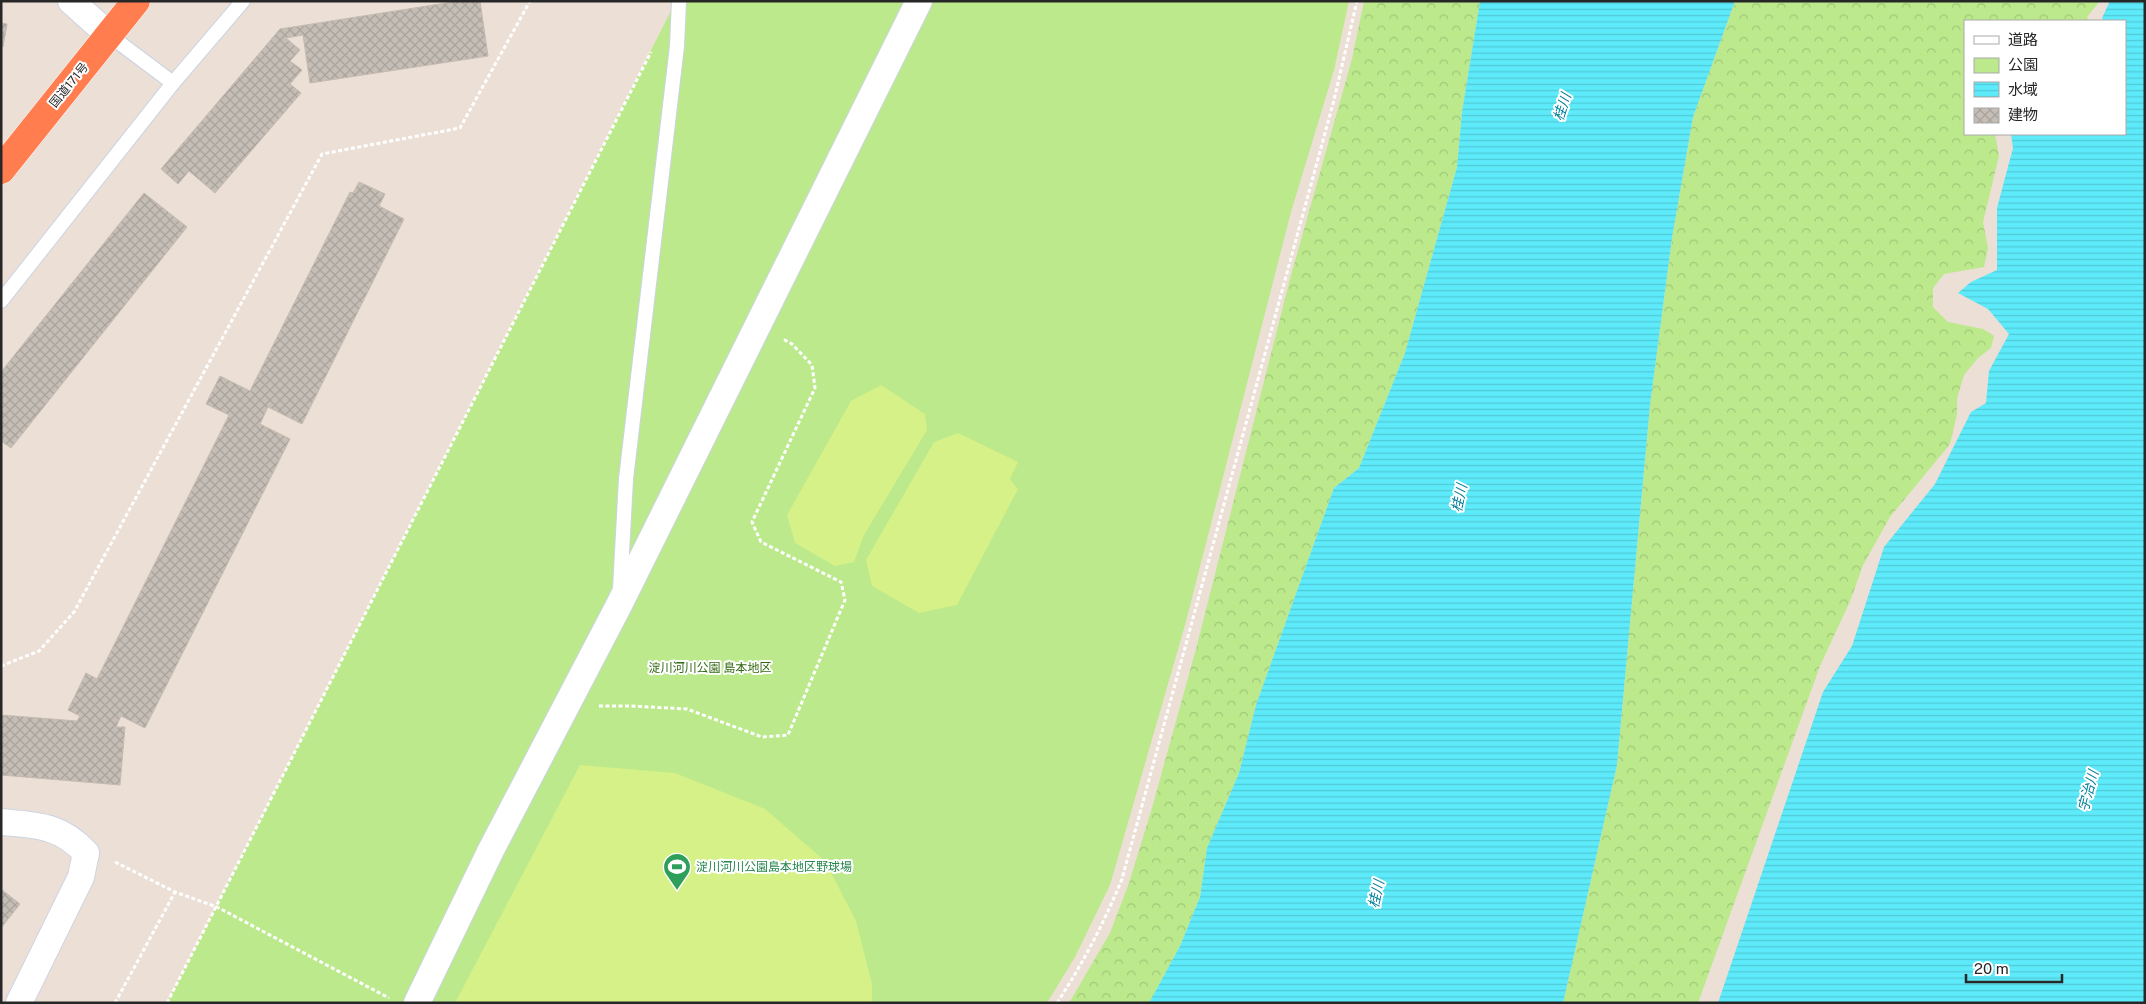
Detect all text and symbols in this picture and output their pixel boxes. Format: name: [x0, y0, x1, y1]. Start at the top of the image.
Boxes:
legend: [1964, 20, 2126, 135]
text: 道路: [2008, 31, 2038, 48]
text: 公園: [2008, 56, 2038, 73]
street label: 国道171号: [47, 60, 91, 110]
text: 水域: [2008, 81, 2038, 98]
water label: 桂川: [1550, 89, 1575, 123]
text: 建物: [2008, 106, 2038, 123]
water label: 桂川: [1448, 481, 1470, 513]
park label: 淀川河川公園 島本地区: [649, 661, 771, 675]
water label: 宇治川: [2075, 767, 2102, 813]
sports icon: 淀川河川公園島本地区野球場: [662, 852, 692, 891]
place label: 淀川河川公園島本地区野球場: [696, 860, 852, 874]
water label: 桂川: [1365, 877, 1387, 909]
scale bar: [1966, 952, 2062, 984]
text: 20 m: [1974, 960, 2009, 977]

